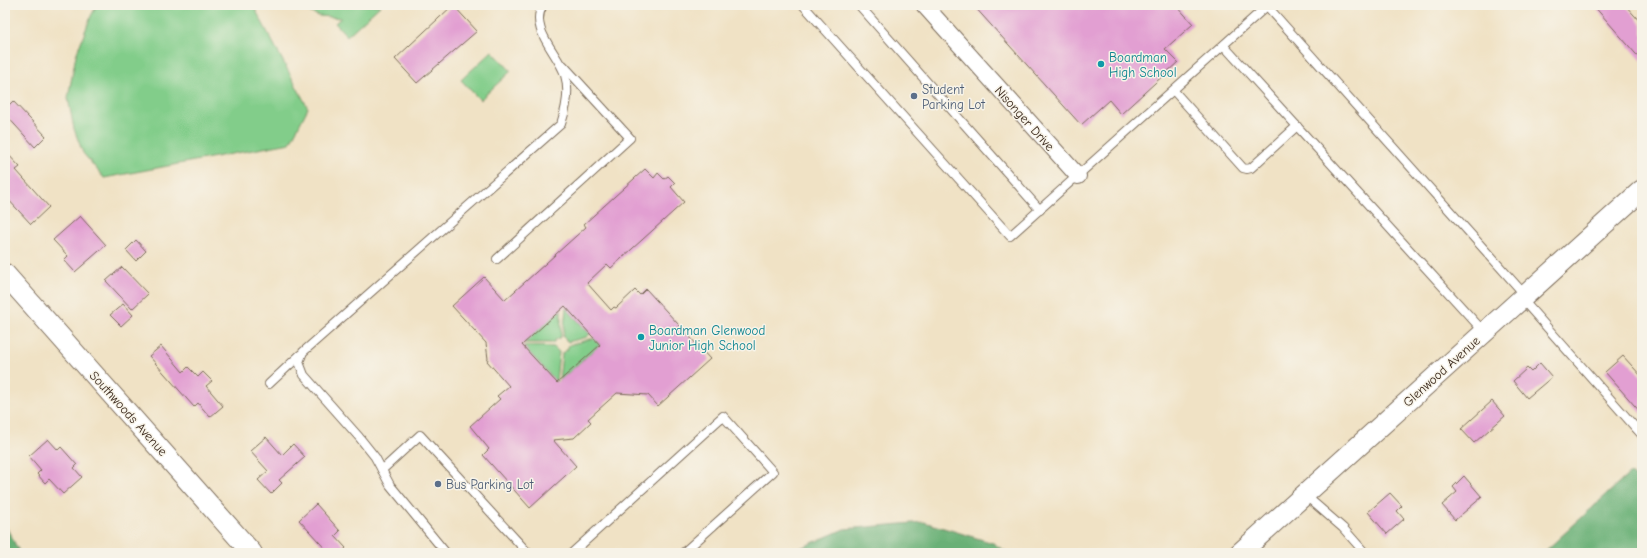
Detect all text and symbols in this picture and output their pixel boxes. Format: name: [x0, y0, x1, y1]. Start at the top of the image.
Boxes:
place label: Boardman High School: [1109, 50, 1177, 80]
marker: Boardman High School: [1096, 59, 1106, 69]
place label: Student Parking Lot: [922, 82, 986, 112]
street label: Nisonger Drive: [992, 83, 1058, 154]
marker: Student Parking Lot: [909, 91, 919, 101]
place label: Boardman Glenwood Junior High School: [649, 323, 765, 353]
marker: Boardman Glenwood Junior High School: [636, 332, 646, 342]
street label: Glenwood Avenue: [1400, 333, 1483, 410]
street label: Southwoods Avenue: [87, 368, 171, 459]
place label: Bus Parking Lot: [446, 477, 535, 492]
marker: Bus Parking Lot: [433, 479, 443, 489]

